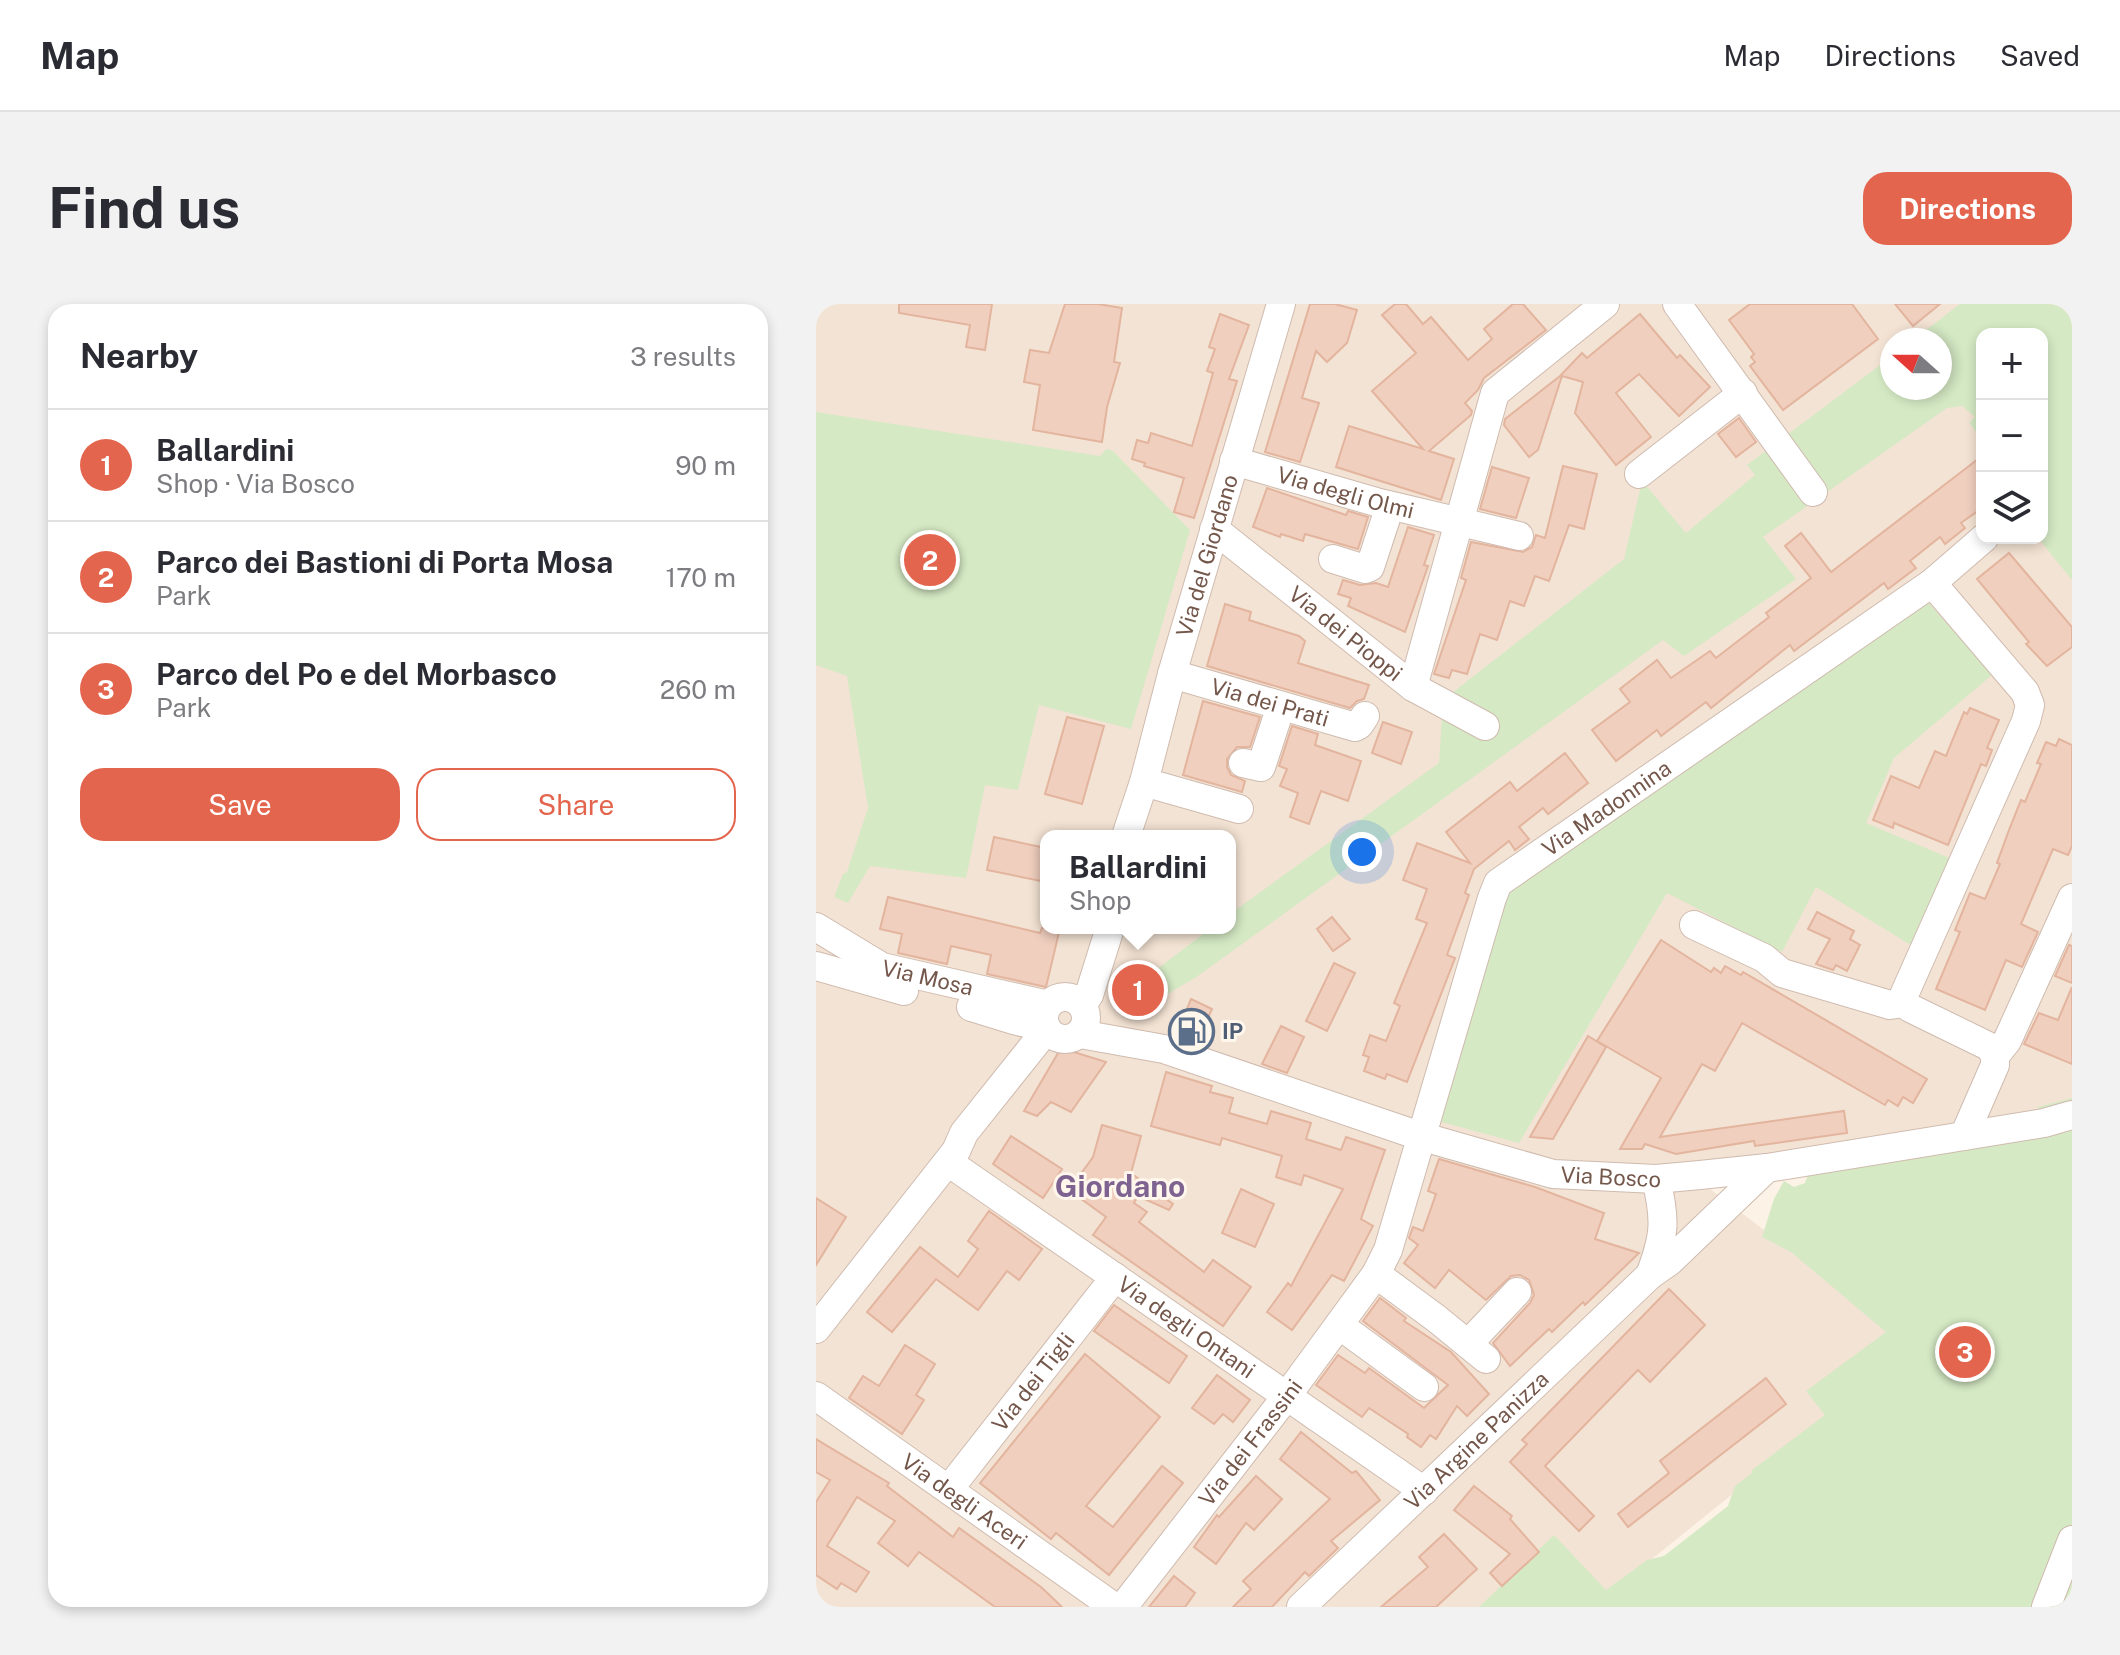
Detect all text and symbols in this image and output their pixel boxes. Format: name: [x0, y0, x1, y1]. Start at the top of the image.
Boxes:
text: Map: [40, 33, 119, 78]
text: Map: [1724, 39, 1780, 72]
text: Directions: [1824, 39, 1956, 72]
text: Saved: [2000, 39, 2080, 72]
button: Directions: [1863, 172, 2072, 245]
text: Find us: [48, 175, 240, 241]
north arrow: [1880, 328, 1952, 400]
map controls: [1976, 328, 2048, 544]
button: +: [1976, 328, 2048, 400]
text: Nearby: [80, 336, 198, 376]
text: 3 results: [630, 341, 736, 372]
button: −: [1976, 400, 2048, 472]
text: Ballardini: [156, 432, 294, 468]
text: 1: [100, 450, 112, 481]
text: 90 m: [675, 450, 736, 481]
street label: Via degli Olmi: [1274, 461, 1417, 524]
text: Shop · Via Bosco: [156, 468, 355, 499]
street label: Via del Giordano: [1171, 471, 1243, 640]
button: layers: [1976, 472, 2048, 544]
pin: 2: [904, 530, 956, 590]
text: Parco dei Bastioni di Porta Mosa: [156, 544, 613, 580]
text: 2: [98, 562, 114, 593]
text: 170 m: [666, 562, 736, 593]
text: Park: [156, 580, 211, 611]
street label: Via dei Pioppi: [1284, 581, 1407, 686]
text: Parco del Po e del Morbasco: [156, 656, 557, 692]
street label: Via dei Prati: [1208, 673, 1332, 732]
text: 3: [97, 674, 115, 705]
text: 260 m: [660, 674, 736, 705]
text: Park: [156, 692, 211, 723]
street label: Via Madonnina: [1537, 755, 1676, 862]
button: Save: [80, 768, 400, 841]
button: Share: [416, 768, 736, 841]
popup: [1040, 830, 1236, 934]
your location: [1342, 832, 1382, 872]
text: Ballardini: [1069, 849, 1207, 885]
text: Shop: [1069, 885, 1131, 916]
street label: Via Mosa: [879, 954, 976, 1000]
pin: 1: [1112, 960, 1164, 1020]
fuel station icon: IP: [1167, 1007, 1215, 1055]
place label: IP: [1222, 1018, 1243, 1044]
street label: Via Bosco: [1560, 1161, 1662, 1192]
district label: Giordano: [1055, 1168, 1185, 1204]
street label: Via degli Ontani: [1113, 1270, 1260, 1383]
pin: 3: [1939, 1322, 1991, 1382]
street label: Via dei Tigli: [986, 1327, 1079, 1436]
street label: Via Argine Panizza: [1399, 1366, 1554, 1515]
street label: Via dei Frassini: [1193, 1374, 1308, 1511]
street label: Via degli Aceri: [897, 1448, 1032, 1554]

